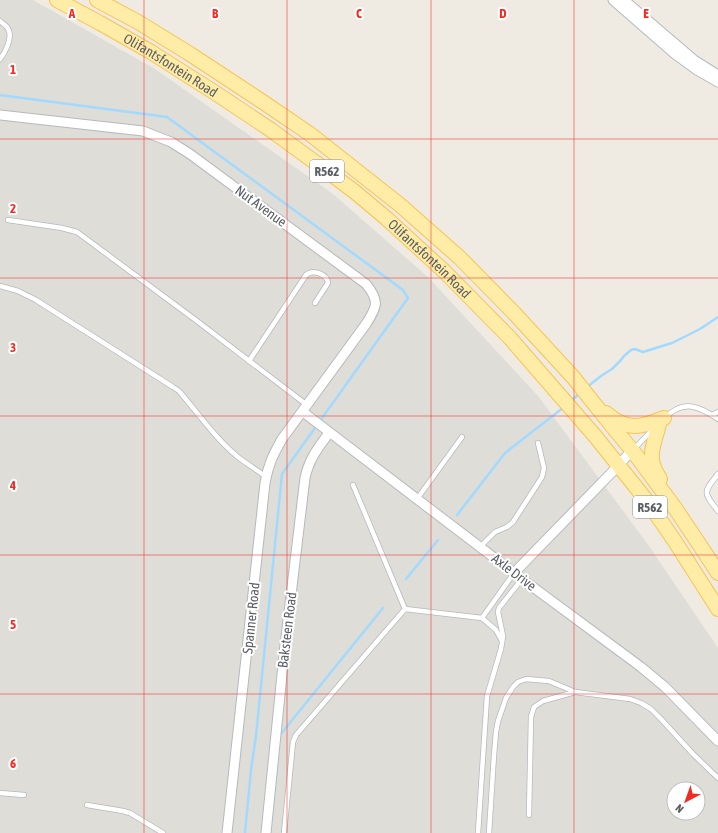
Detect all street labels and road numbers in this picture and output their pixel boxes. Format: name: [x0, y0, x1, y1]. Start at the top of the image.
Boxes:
street label: Olifantsfontein Road: [121, 30, 221, 100]
road number: R562: [310, 160, 344, 182]
street label: Nut Avenue: [232, 182, 290, 230]
street label: Olifantsfontein Road: [385, 216, 474, 301]
road number: R562: [633, 496, 667, 518]
street label: Axle Drive: [489, 550, 539, 594]
street label: Spanner Road: [239, 581, 263, 655]
street label: Baksteen Road: [274, 591, 300, 669]

